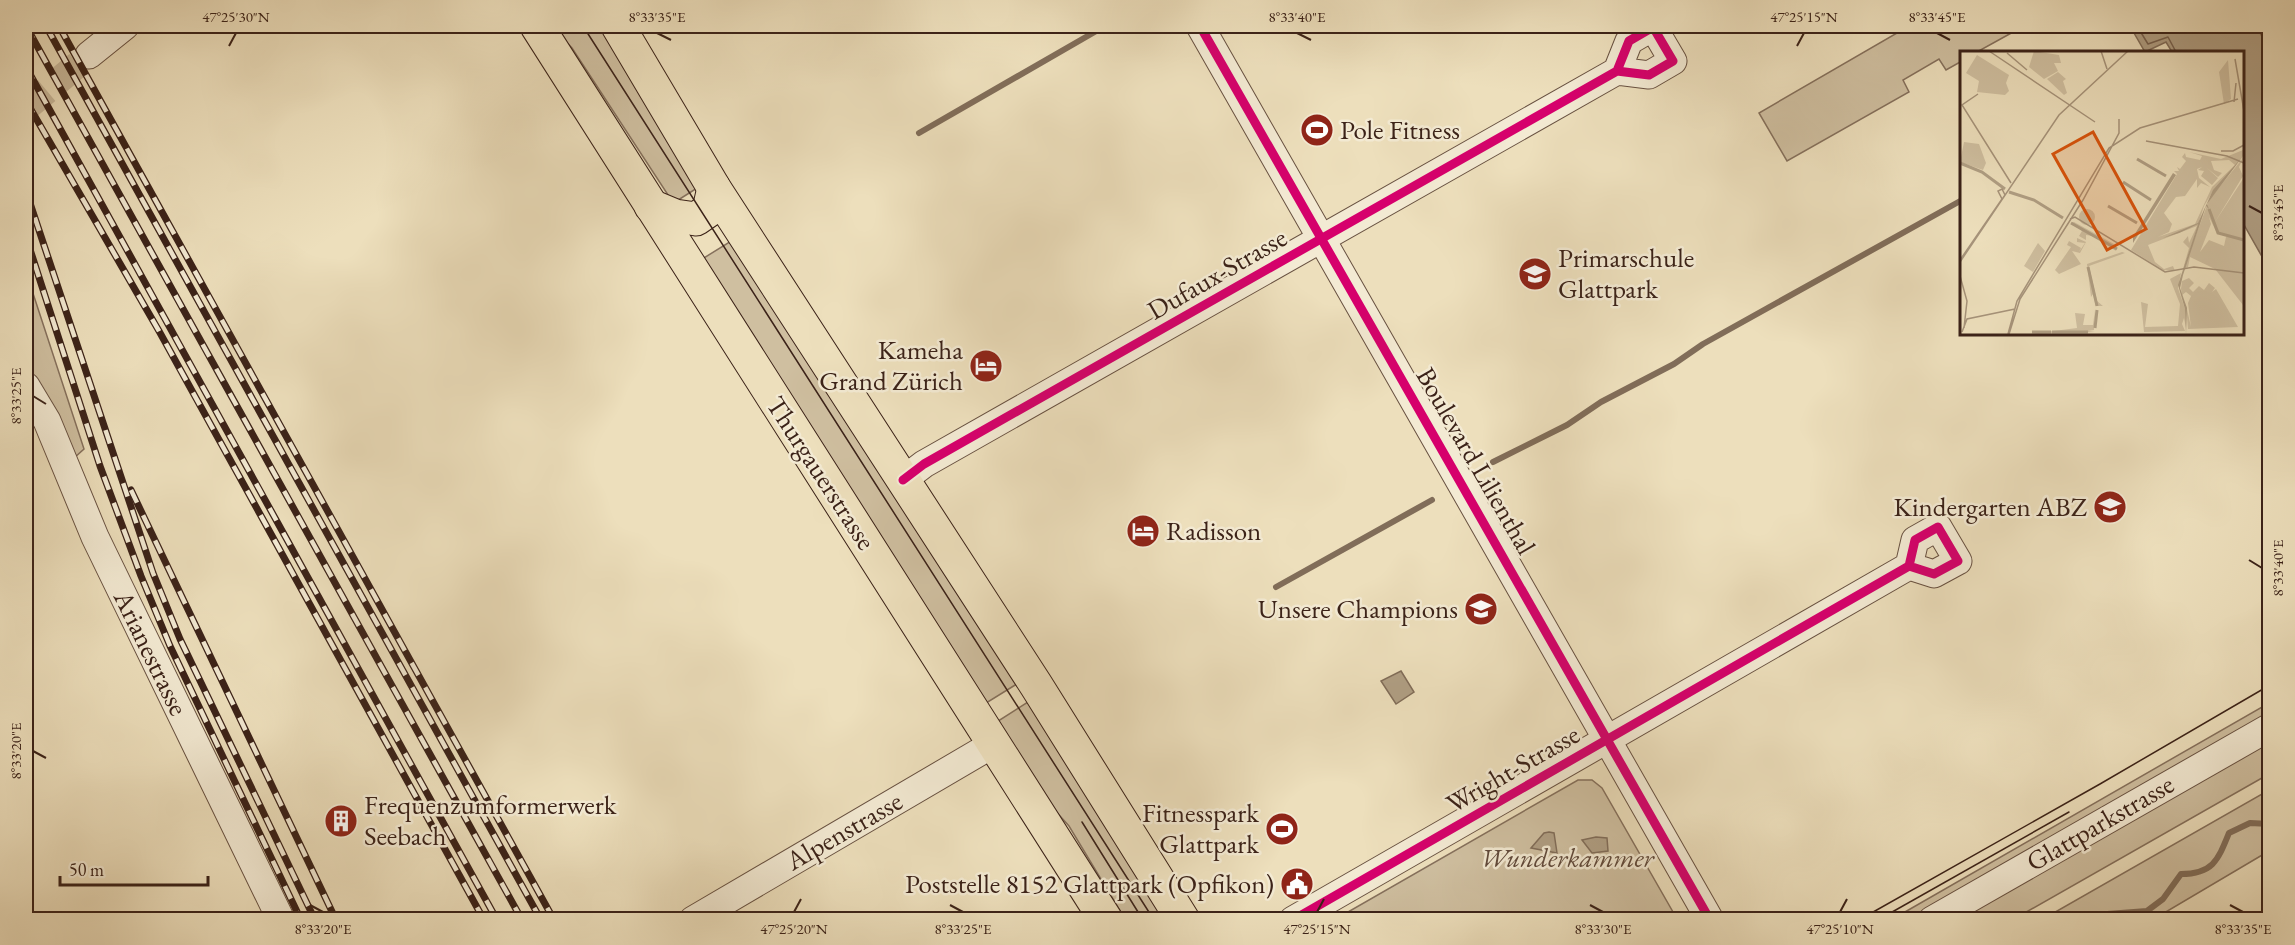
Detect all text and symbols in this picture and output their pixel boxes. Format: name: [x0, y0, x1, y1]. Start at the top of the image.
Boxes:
text: 47°25'30"N: [202, 7, 270, 26]
text: 8°33'35"E: [629, 7, 686, 26]
text: 8°33'40"E: [1269, 7, 1326, 26]
text: 47°25'15"N: [1770, 7, 1838, 26]
text: 8°33'45"E: [1909, 7, 1966, 26]
inset map: [1960, 51, 2244, 334]
sports icon: Pole Fitness: [1299, 112, 1335, 148]
place label: Pole Fitness: [1340, 112, 1460, 147]
text: 8°33'45"E: [2268, 184, 2287, 241]
street label: Dufaux-Strasse: [1141, 220, 1293, 328]
place label: Primarschule Glattpark: [1558, 240, 1694, 306]
school or university icon: Primarschule Glattpark: [1517, 256, 1553, 292]
place label: Kameha Grand Zürich: [819, 332, 963, 398]
hotel icon: Kameha Grand Zürich: [968, 348, 1004, 384]
street label: Boulevard Lilienthal: [1409, 361, 1544, 561]
text: 8°33'25"E: [6, 367, 25, 424]
street label: Thurgauerstrasse: [759, 389, 884, 556]
place label: Kindergarten ABZ: [1894, 489, 2087, 524]
school or university icon: Kindergarten ABZ: [2092, 489, 2128, 525]
hotel icon: Radisson: [1125, 513, 1161, 549]
place label: Radisson: [1166, 513, 1261, 548]
text: 8°33'40"E: [2268, 539, 2287, 596]
street label: Arianestrasse: [106, 584, 197, 721]
place label: Unsere Champions: [1258, 591, 1458, 626]
school or university icon: Unsere Champions: [1463, 591, 1499, 627]
street label: Wright-Strasse: [1440, 716, 1586, 821]
text: 8°33'20"E: [6, 722, 25, 779]
street label: Glattparkstrasse: [2020, 766, 2180, 879]
street label: Alpenstrasse: [778, 783, 908, 878]
place label: Frequenzumformerwerk Seebach: [364, 787, 617, 853]
place label: Fitnesspark Glattpark: [1142, 795, 1259, 861]
building icon: Frequenzumformerwerk Seebach: [323, 803, 359, 839]
sports icon: Fitnesspark Glattpark: [1264, 811, 1300, 847]
park label: Wunderkammer: [1480, 840, 1656, 875]
scale bar: [60, 849, 208, 887]
text: 50 m: [69, 858, 104, 881]
place label: Poststelle 8152 Glattpark (Opfikon): [905, 866, 1274, 901]
public building icon: Poststelle 8152 Glattpark (Opfikon): [1279, 866, 1315, 902]
text: 8°33'20"E: [295, 919, 352, 938]
text: 47°25'20"N: [760, 919, 828, 938]
text: 8°33'25"E: [935, 919, 992, 938]
text: 47°25'15"N: [1283, 919, 1351, 938]
text: 8°33'30"E: [1575, 919, 1632, 938]
text: 47°25'10"N: [1806, 919, 1874, 938]
text: 8°33'35"E: [2215, 919, 2272, 938]

